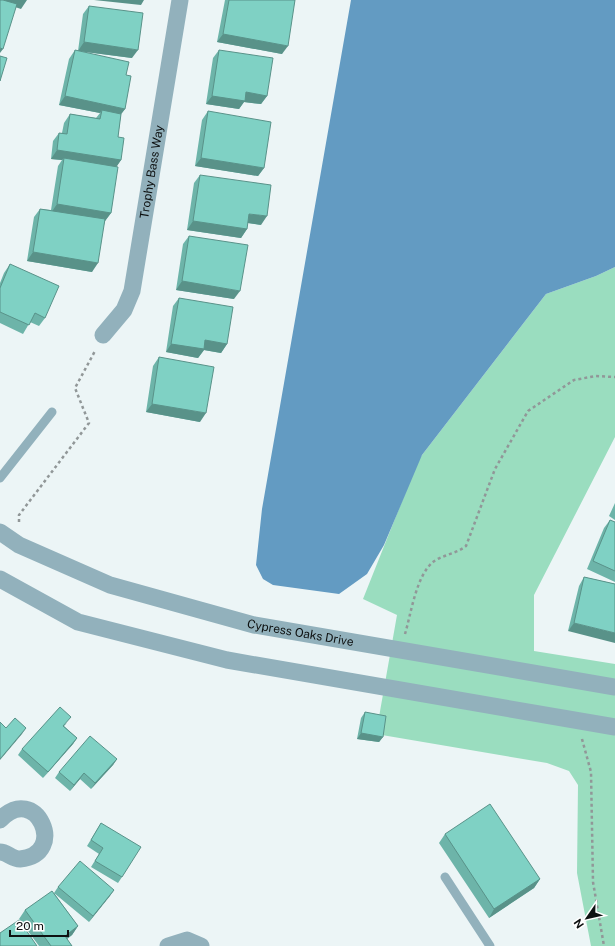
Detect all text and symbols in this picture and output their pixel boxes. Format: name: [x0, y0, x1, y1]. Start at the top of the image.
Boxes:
street label: Trophy Bass Way: [137, 124, 166, 220]
street label: Cypress Oaks Drive: [246, 616, 355, 649]
north arrow: [567, 898, 607, 938]
scale bar: [10, 912, 68, 938]
text: N: [571, 917, 586, 931]
text: 20 m: [16, 919, 44, 933]

